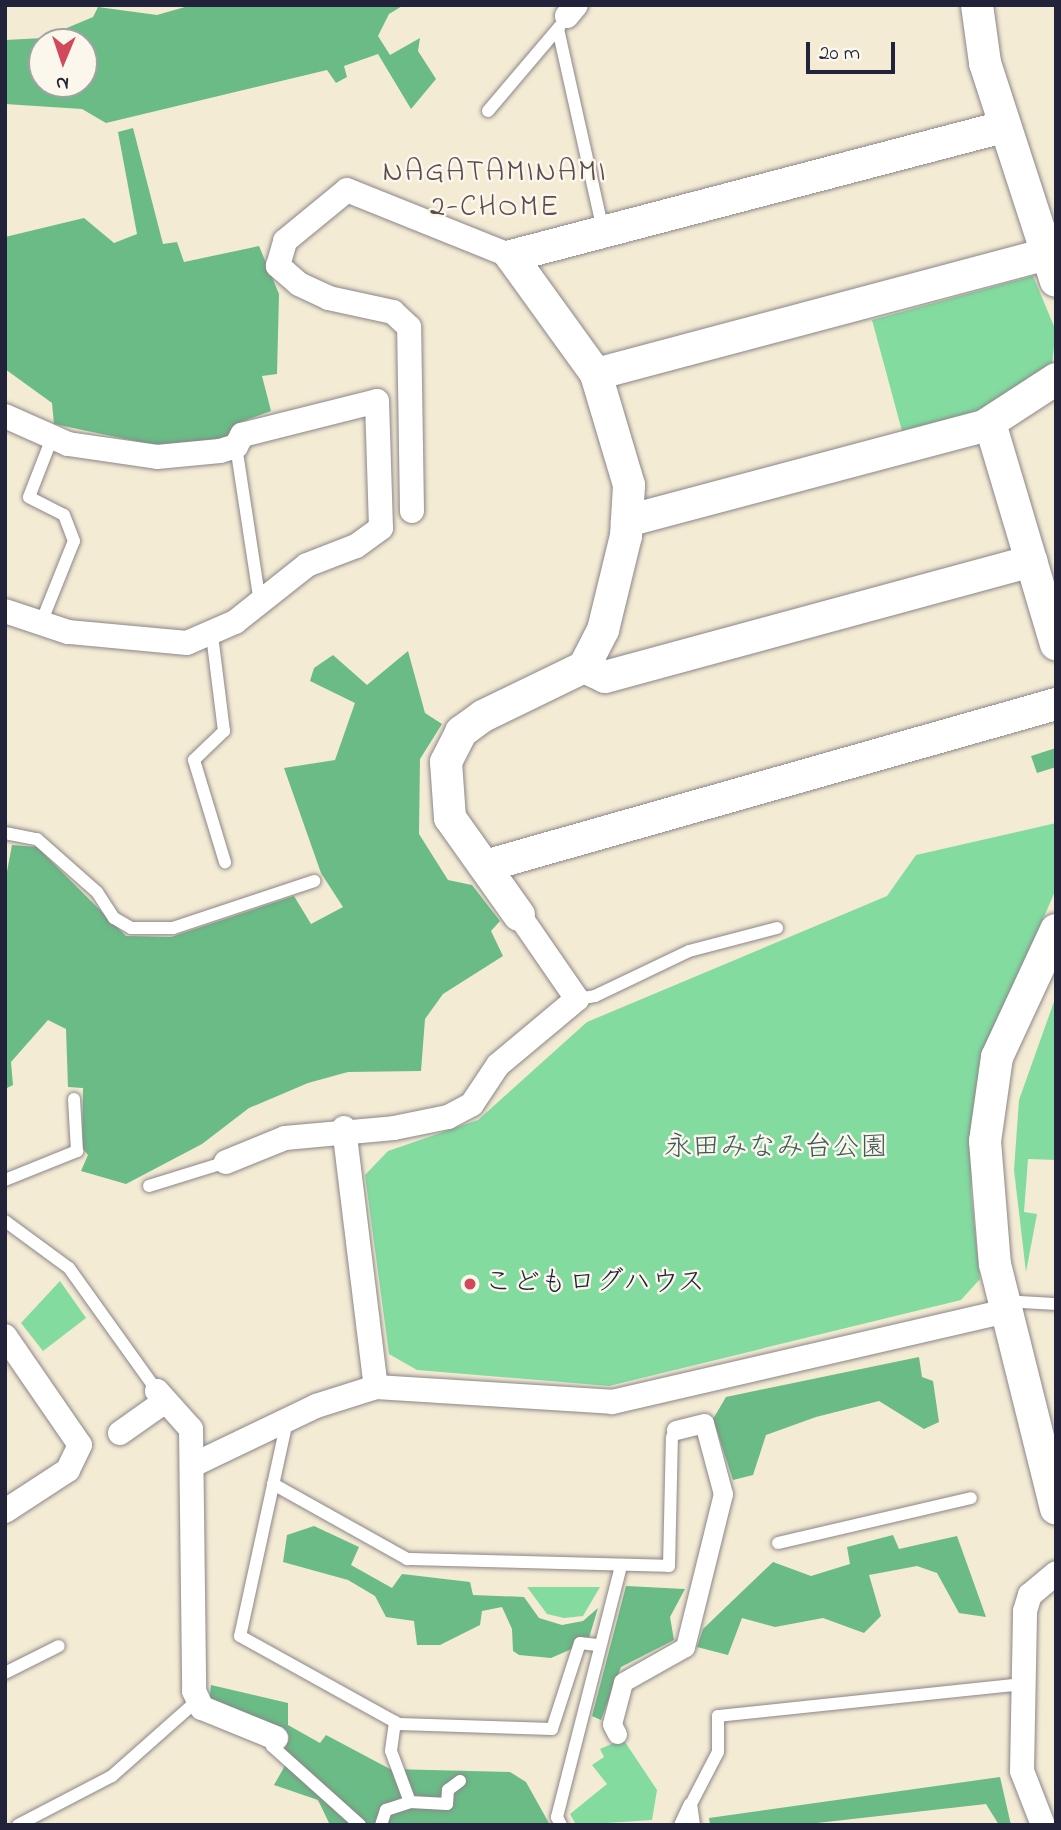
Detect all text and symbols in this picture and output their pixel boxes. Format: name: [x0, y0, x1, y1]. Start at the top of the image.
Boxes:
north arrow: [28, 28, 98, 98]
scale bar: [809, 28, 898, 72]
text: 20 m: [819, 39, 860, 69]
text: N: [55, 69, 69, 96]
district label: NAGATAMINAMI 2-CHOME: [384, 155, 606, 226]
park label: 永田みなみ台公園: [664, 1132, 888, 1166]
place label: こどもログハウス: [484, 1267, 708, 1301]
marker: こどもログハウス: [462, 1276, 478, 1292]

